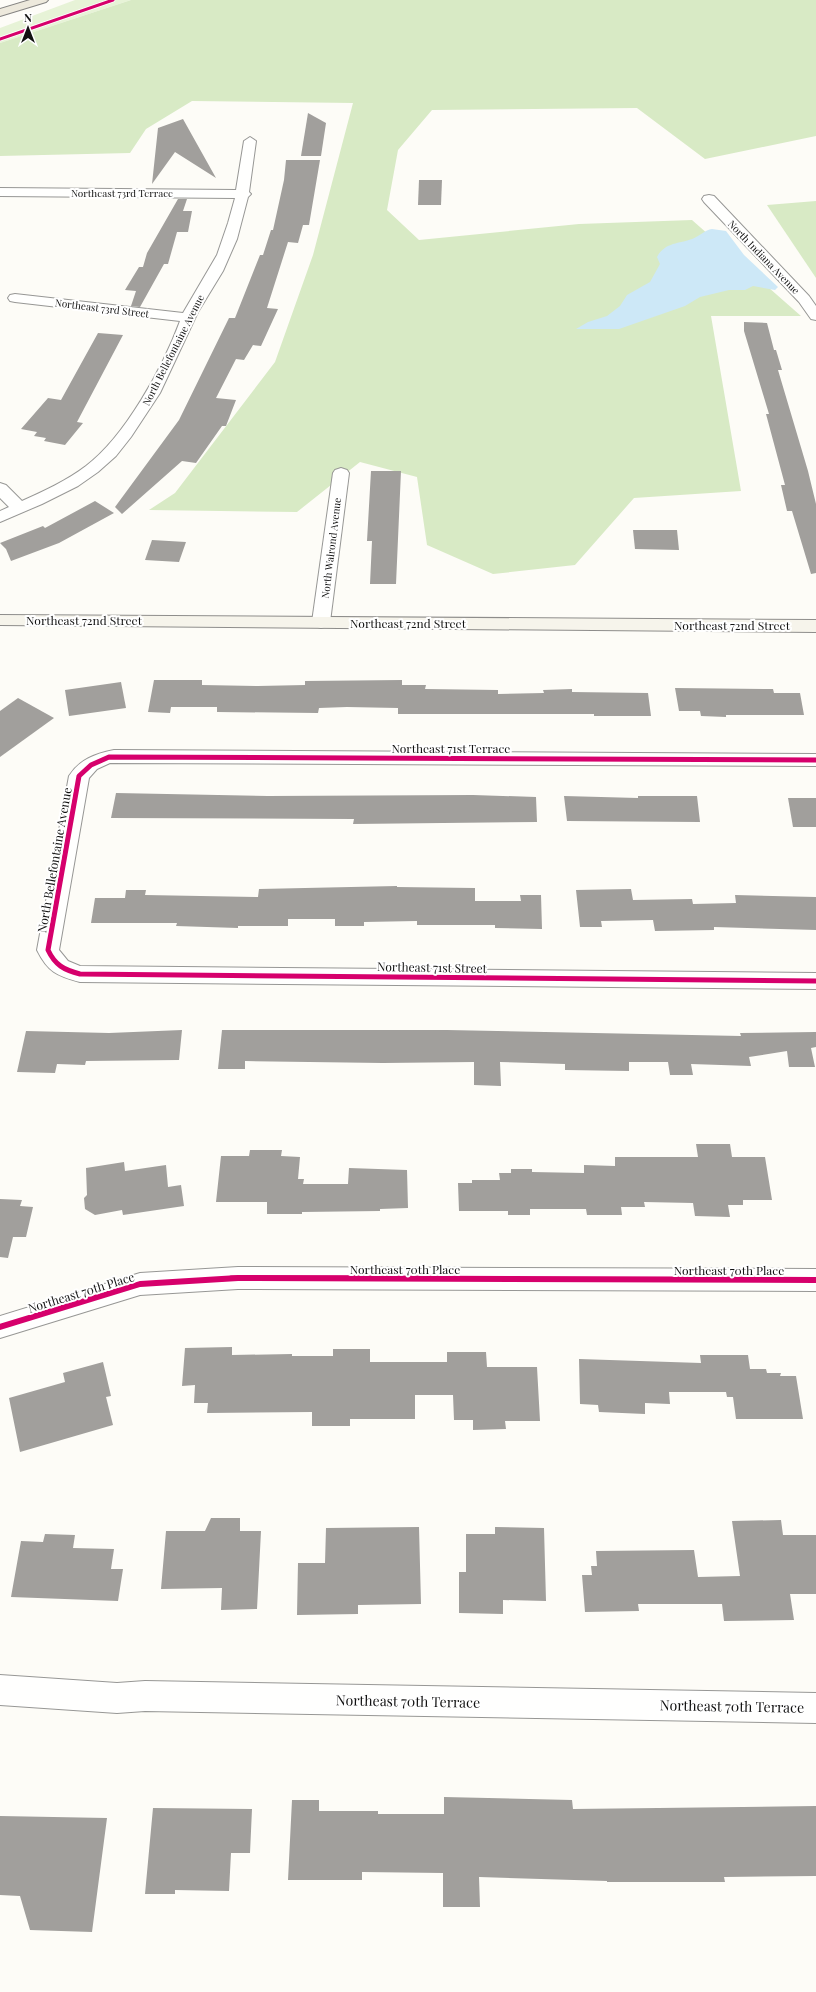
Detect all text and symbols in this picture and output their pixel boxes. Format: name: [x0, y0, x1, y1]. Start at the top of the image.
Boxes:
north arrow: [8, 8, 48, 48]
text: N: [24, 10, 32, 25]
street label: Northeast 73rd Terrace: [71, 186, 173, 200]
street label: North Indiana Avenue: [725, 217, 803, 297]
street label: North Bellefontaine Avenue: [139, 292, 207, 408]
street label: Northeast 73rd Street: [54, 295, 150, 321]
street label: North Walrond Avenue: [318, 497, 344, 599]
street label: Northeast 72nd Street: [26, 612, 143, 628]
street label: Northeast 72nd Street: [350, 615, 467, 631]
street label: Northeast 72nd Street: [674, 617, 791, 633]
street label: Northeast 71st Terrace: [392, 740, 510, 756]
street label: North Bellefontaine Avenue: [33, 786, 75, 934]
street label: Northeast 71st Street: [377, 958, 488, 976]
street label: Northeast 70th Place: [350, 1261, 460, 1277]
street label: Northeast 70th Place: [674, 1262, 784, 1278]
street label: Northeast 70th Place: [26, 1268, 136, 1316]
street label: Northeast 70th Terrace: [336, 1690, 480, 1712]
street label: Northeast 70th Terrace: [660, 1695, 804, 1717]

